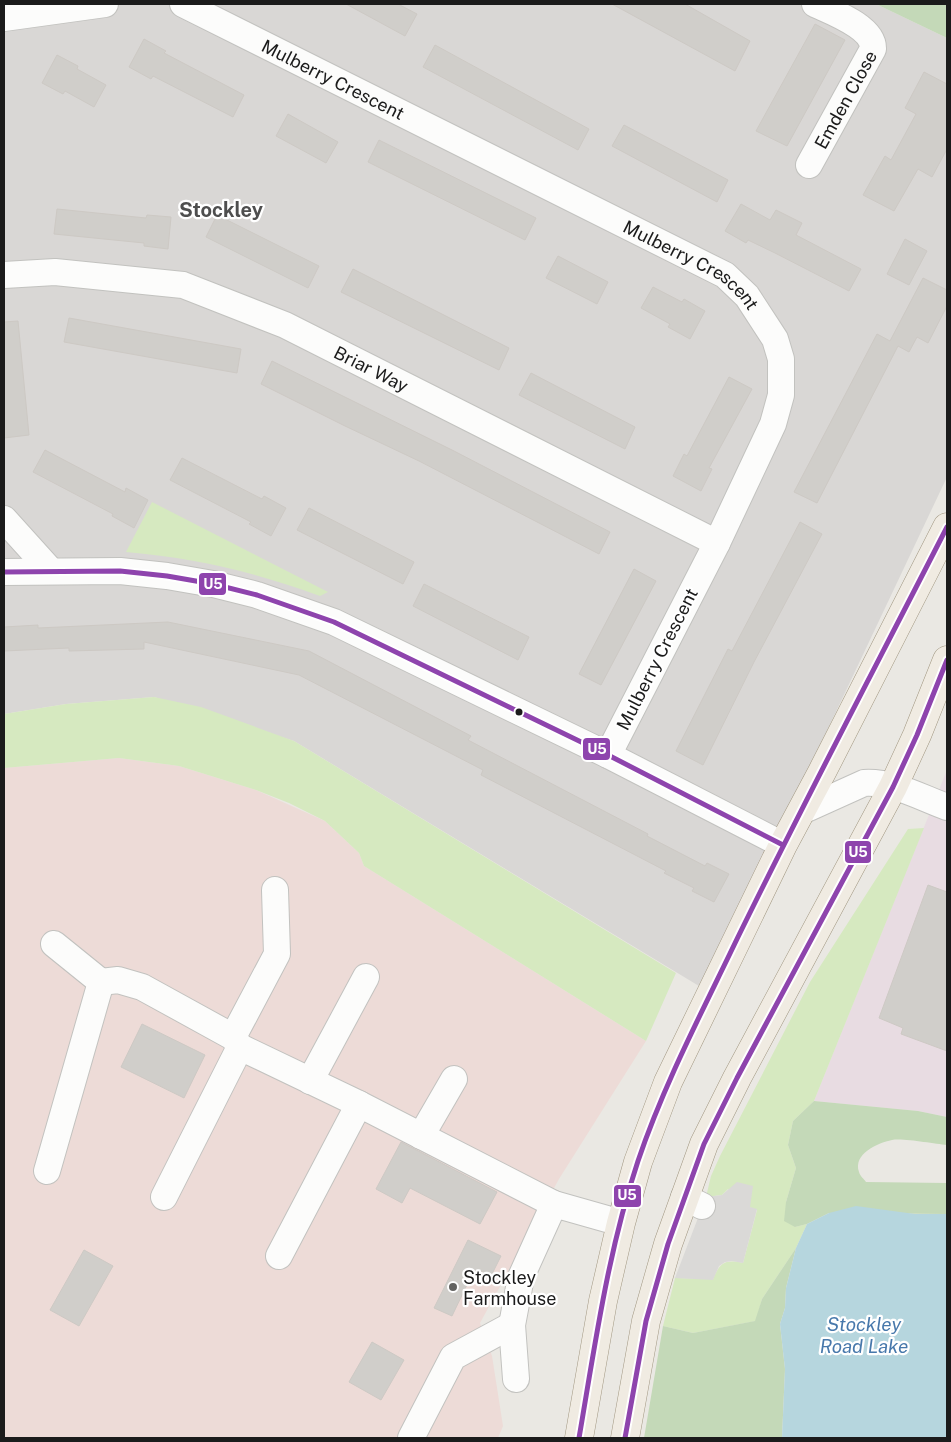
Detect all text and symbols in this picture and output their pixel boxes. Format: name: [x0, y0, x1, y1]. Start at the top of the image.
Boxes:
street label: Mulberry Crescent: [259, 35, 408, 124]
street label: Emden Close: [810, 46, 881, 152]
district label: Stockley: [179, 198, 263, 222]
street label: Mulberry Crescent: [620, 215, 763, 313]
street label: Briar Way: [331, 341, 412, 396]
line badge: U5: [198, 572, 227, 596]
text: U5: [203, 576, 223, 592]
street label: Mulberry Crescent: [612, 585, 702, 733]
unlabelled marker: [514, 707, 524, 717]
line badge: U5: [582, 737, 611, 761]
text: U5: [587, 741, 607, 757]
line badge: U5: [844, 840, 872, 864]
text: U5: [848, 844, 868, 860]
line badge: U5: [613, 1184, 642, 1208]
text: U5: [617, 1187, 637, 1203]
place label: Stockley Farmhouse: [463, 1267, 556, 1309]
marker: Stockley Farmhouse: [447, 1281, 459, 1293]
water label: Stockley Road Lake: [820, 1313, 908, 1357]

